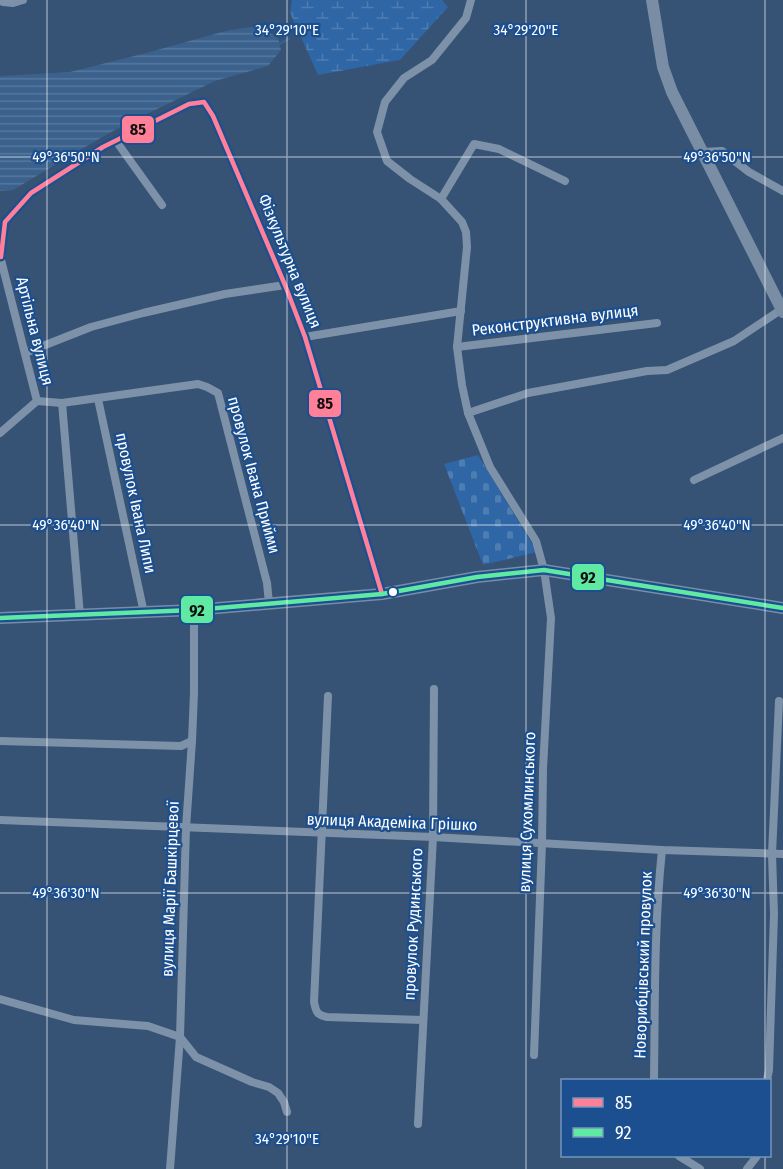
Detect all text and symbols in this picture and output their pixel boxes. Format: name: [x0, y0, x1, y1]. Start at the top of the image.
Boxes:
text: 34°29'10"E: [255, 21, 319, 39]
text: 34°29'20"E: [494, 21, 558, 39]
line badge: 85: [121, 115, 155, 144]
text: 85: [130, 120, 146, 139]
text: 49°36'50"N: [32, 148, 100, 166]
text: 49°36'50"N: [683, 148, 751, 166]
street label: Фізкультурна вулиця: [254, 191, 326, 331]
street label: Артільна вулиця: [12, 275, 58, 387]
street label: Реконструктивна вулиця: [471, 300, 639, 340]
line badge: 85: [308, 389, 342, 418]
street label: провулок Івана Прийми: [224, 394, 284, 556]
text: 85: [317, 394, 333, 413]
street label: провулок Івана Липи: [112, 431, 160, 575]
text: 49°36'40"N: [32, 516, 100, 534]
text: 49°36'40"N: [683, 516, 751, 534]
line badge: 92: [571, 563, 605, 591]
text: 92: [580, 568, 596, 587]
unlabelled marker: [387, 586, 399, 598]
line badge: 92: [180, 595, 214, 624]
text: 92: [189, 601, 205, 620]
street label: вулиця Сухомлинського: [515, 731, 539, 893]
street label: вулиця Марії Башкірцевої: [157, 800, 183, 977]
street label: вулиця Академіка Грішко: [306, 810, 478, 834]
street label: провулок Рудинського: [400, 847, 426, 1001]
street label: Новорибцівський провулок: [630, 871, 656, 1059]
text: 49°36'30"N: [32, 884, 100, 902]
text: 49°36'30"N: [683, 884, 751, 902]
legend: [561, 1079, 771, 1157]
text: 85: [615, 1092, 632, 1114]
text: 92: [615, 1122, 631, 1144]
text: 34°29'10"E: [255, 1130, 319, 1148]

